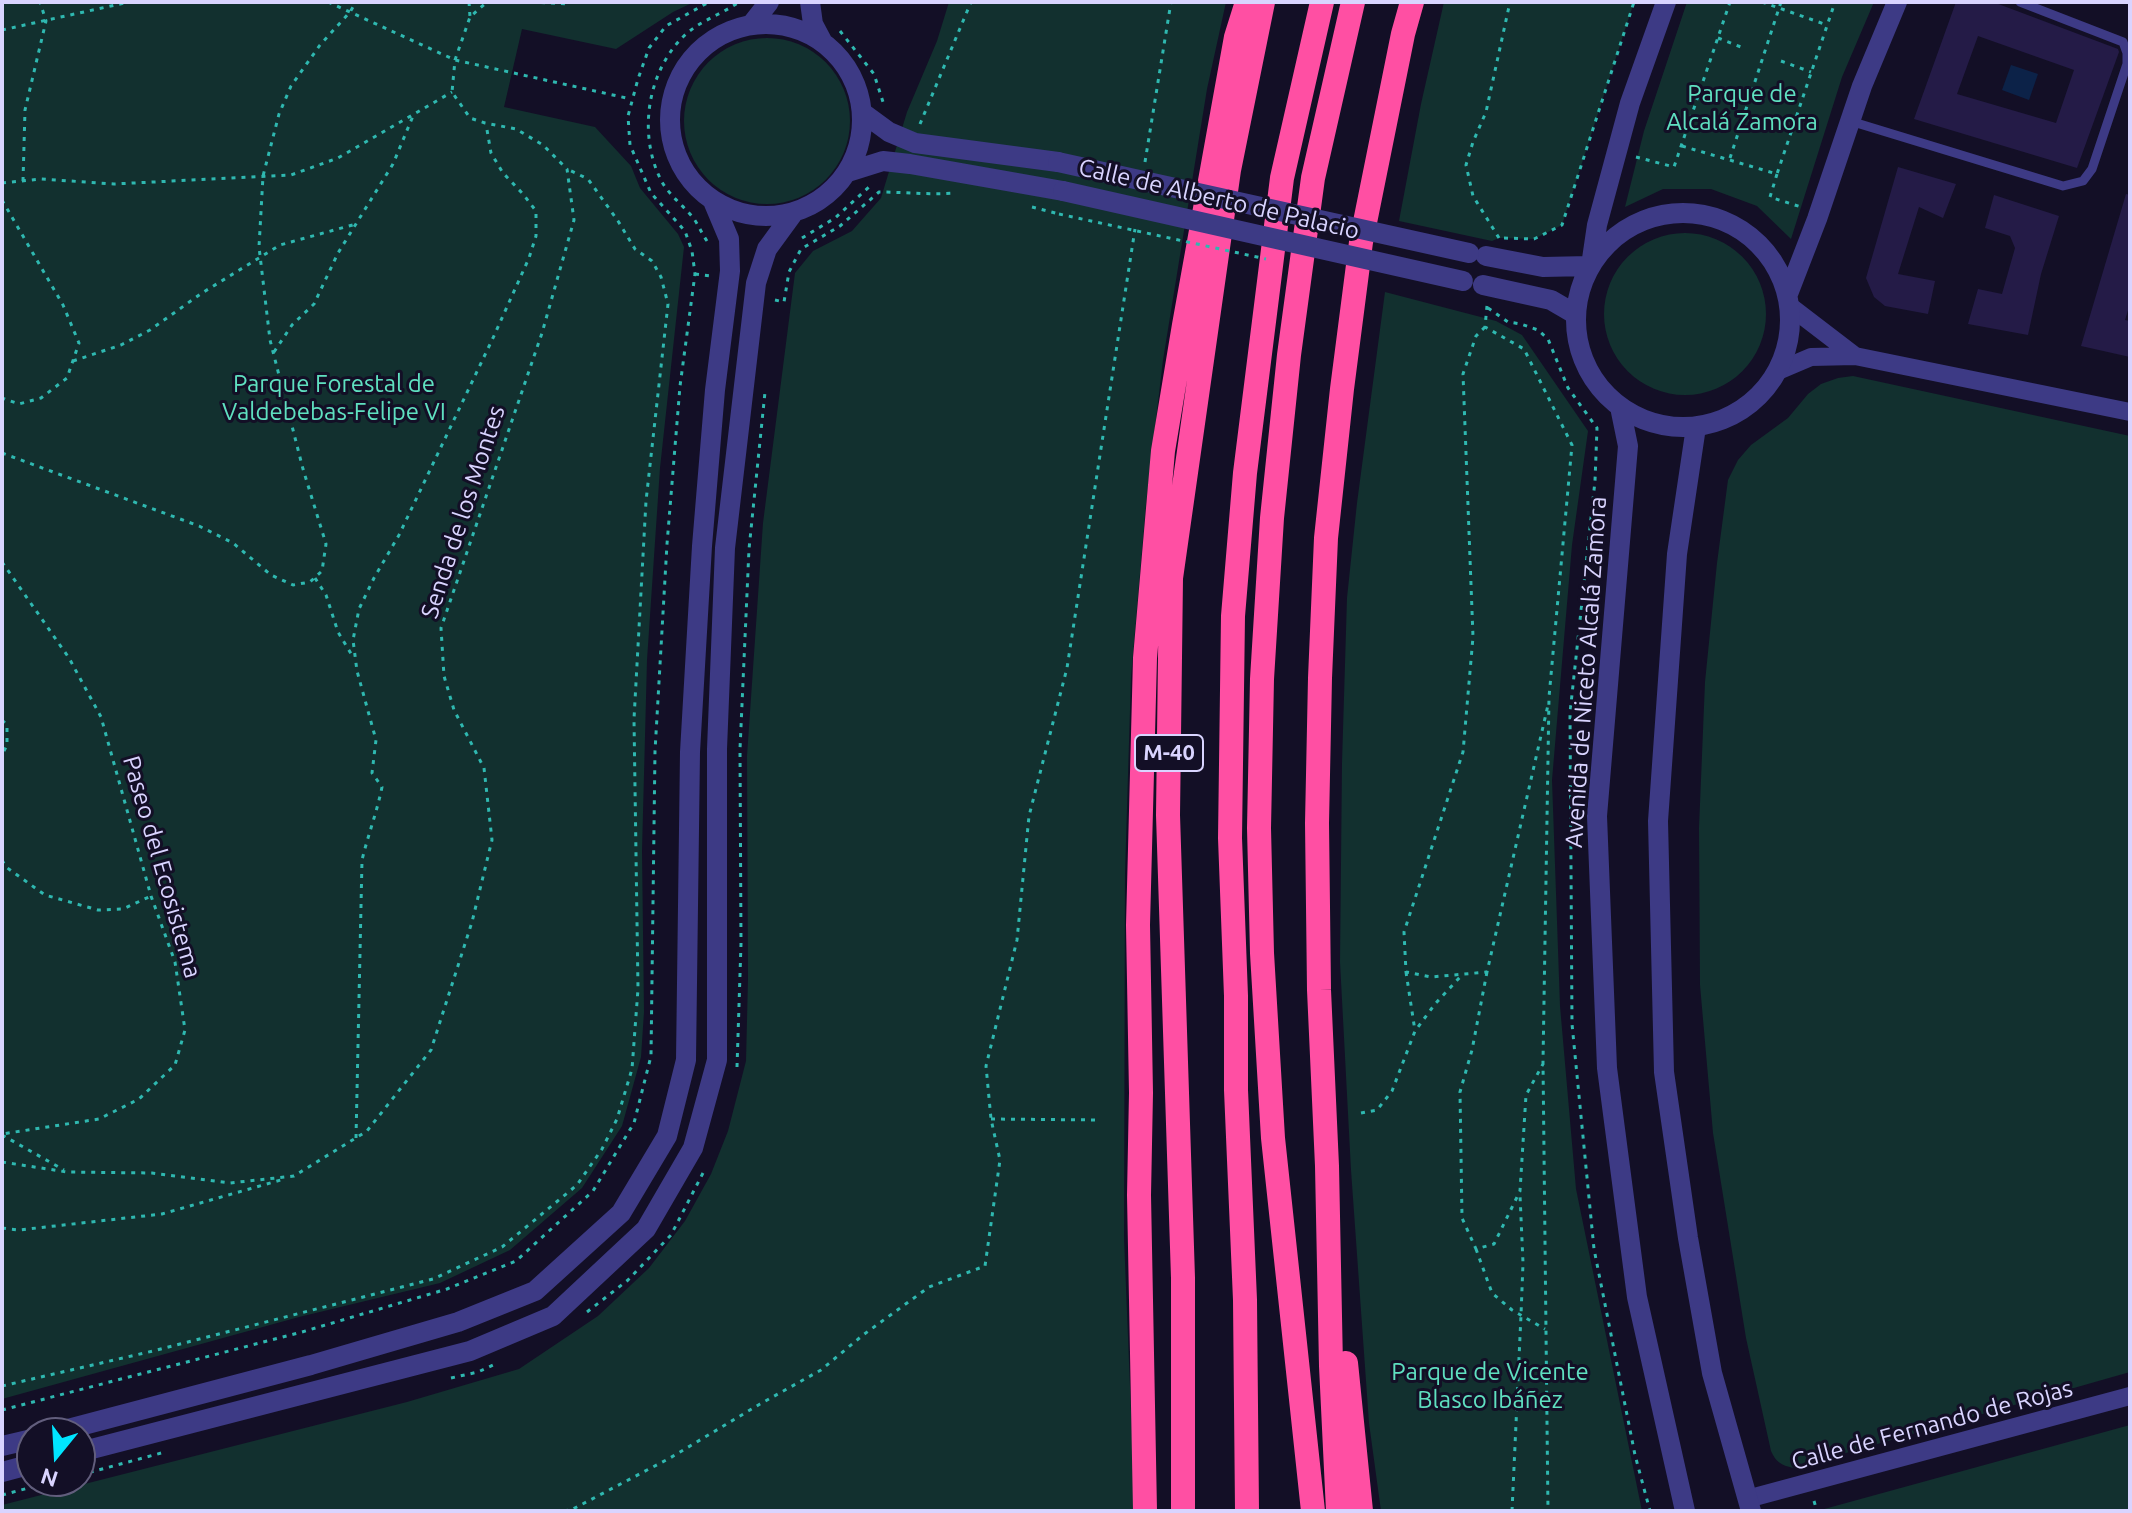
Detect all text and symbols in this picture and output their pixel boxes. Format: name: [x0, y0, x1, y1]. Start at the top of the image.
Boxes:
park label: Parque de Alcalá Zamora: [1666, 80, 1818, 136]
street label: Calle de Alberto de Palacio: [1076, 153, 1362, 245]
park label: Parque Forestal de Valdebebas-Felipe VI: [222, 370, 446, 426]
street label: Senda de los Montes: [415, 402, 511, 622]
street label: Avenida de Niceto Alcalá Zamora: [1559, 495, 1613, 849]
road number: M-40: [1135, 735, 1203, 771]
street label: Paseo del Ecosistema: [117, 753, 207, 981]
park label: Parque de Vicente Blasco Ibáñez: [1391, 1358, 1589, 1414]
street label: Calle de Fernando de Rojas: [1788, 1374, 2076, 1476]
north arrow: [16, 1417, 96, 1497]
text: N: [37, 1464, 61, 1493]

